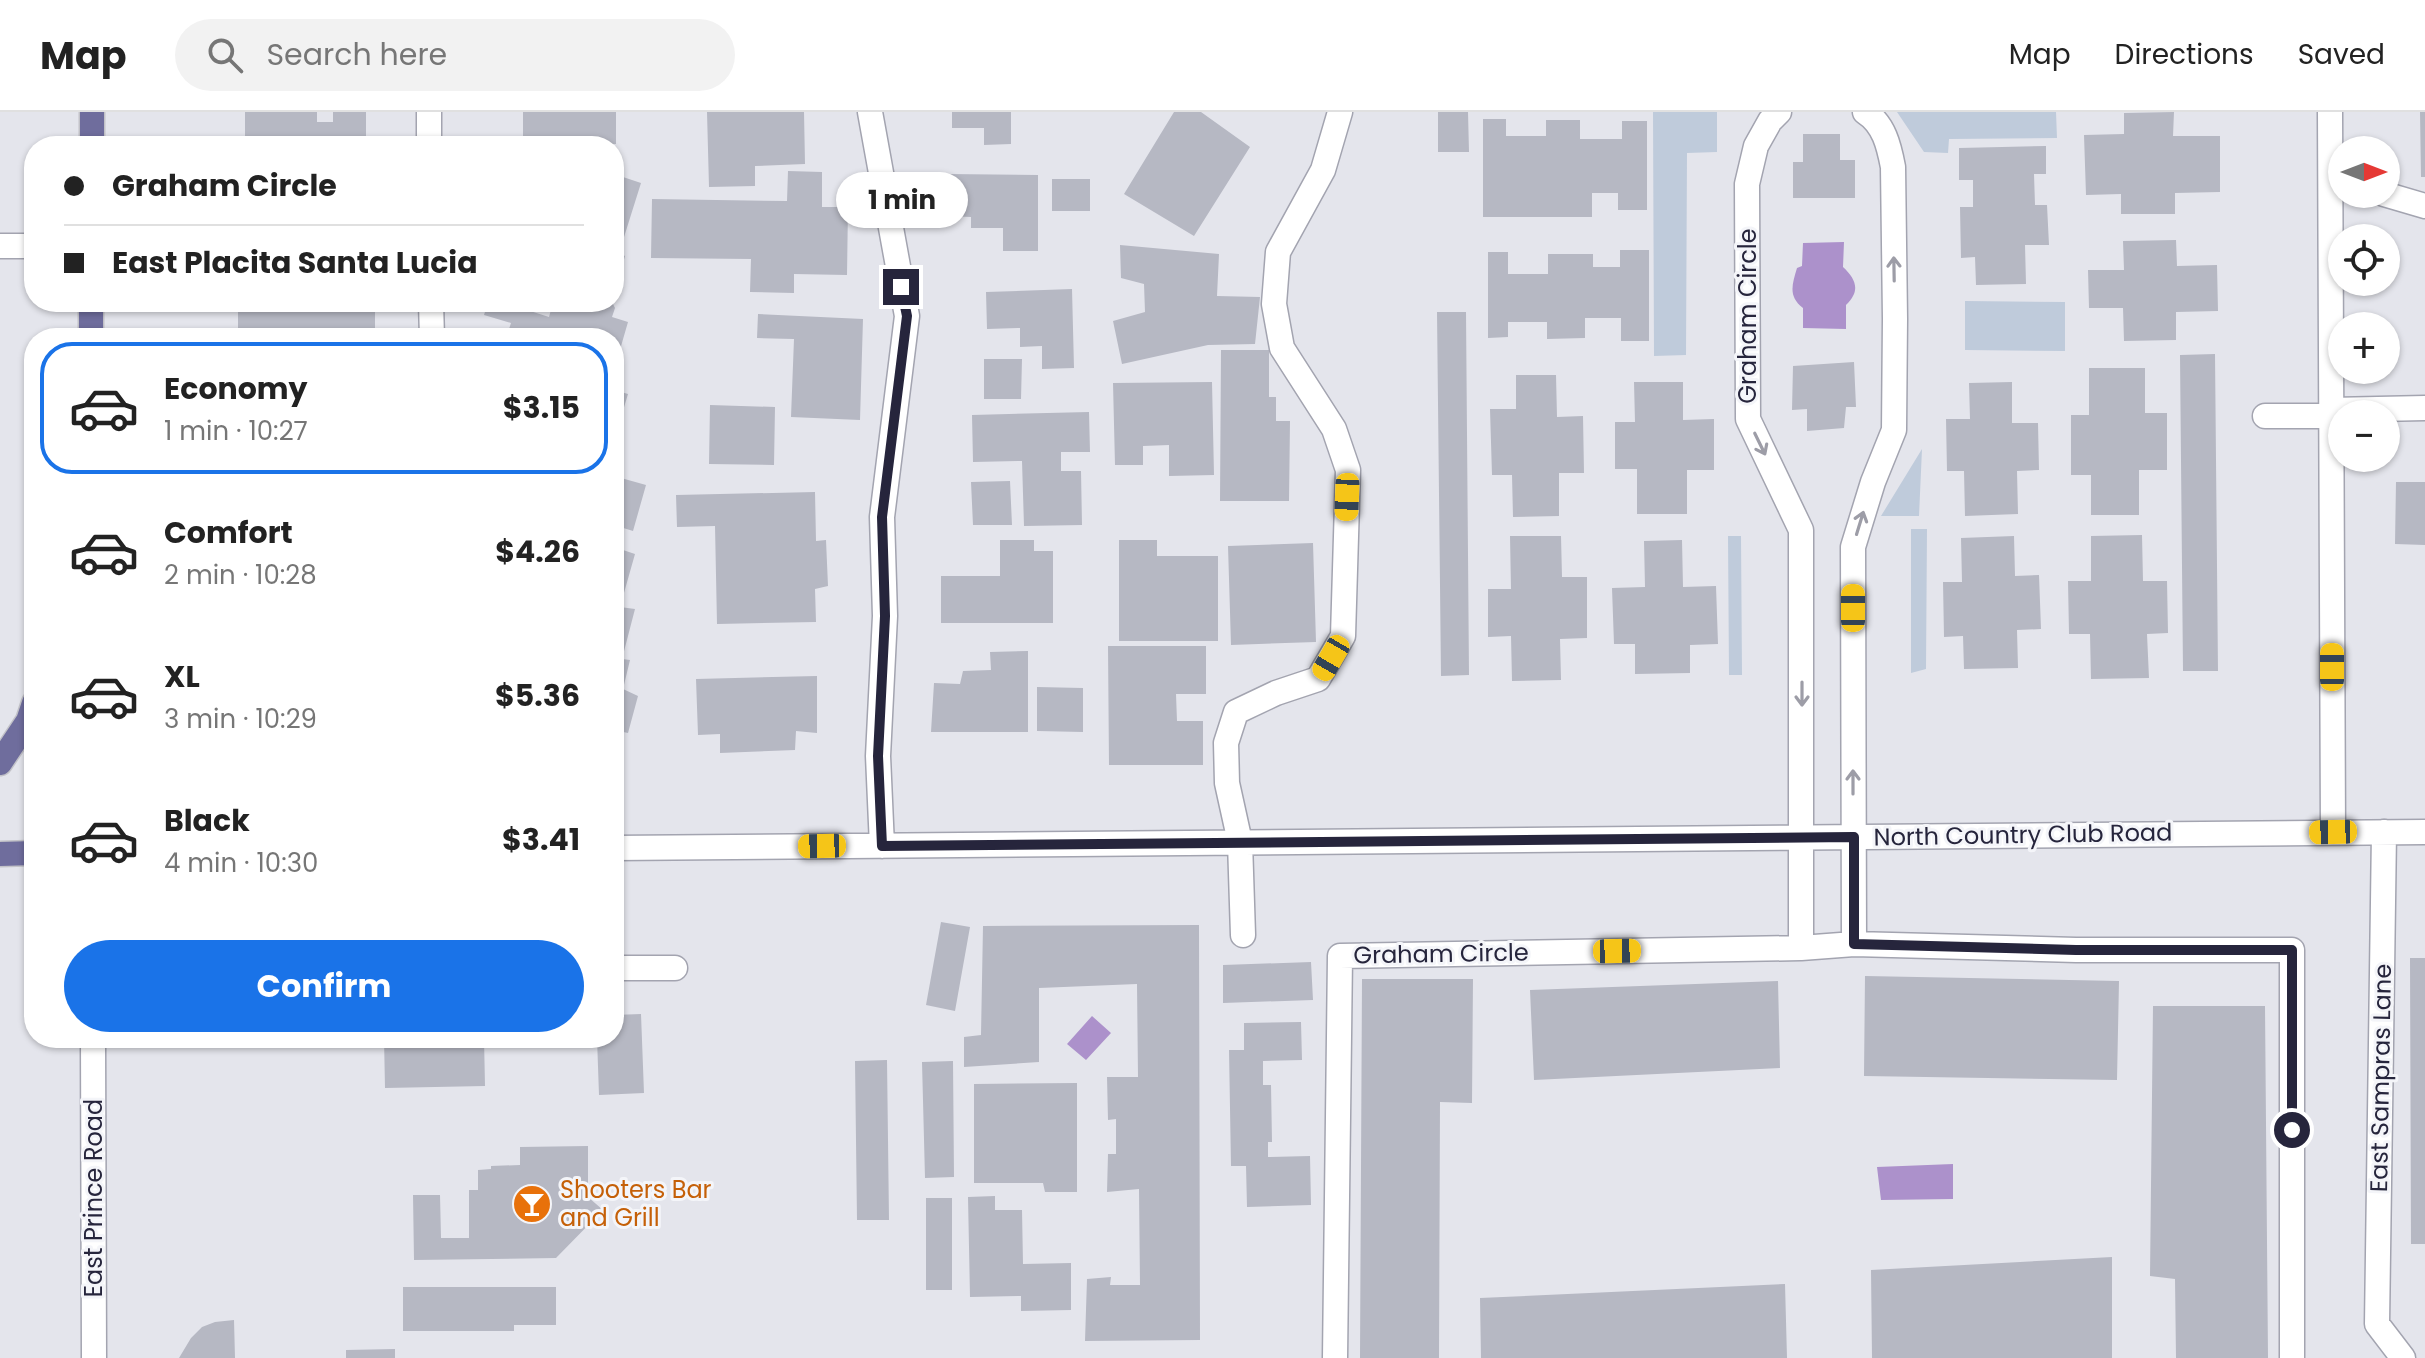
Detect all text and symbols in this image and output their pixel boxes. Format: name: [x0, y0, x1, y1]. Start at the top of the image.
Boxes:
search box: [175, 19, 735, 91]
text: Map: [40, 29, 127, 82]
icon: search: [203, 33, 247, 77]
text: Search here: [267, 33, 447, 76]
text: Map: [2009, 35, 2071, 74]
text: Directions: [2115, 35, 2254, 74]
text: Saved: [2298, 35, 2385, 74]
north arrow: [2328, 136, 2400, 208]
map controls: [2328, 136, 2400, 472]
text: Graham Circle: [112, 164, 337, 207]
callout: 1 min: [835, 171, 967, 227]
text: 1 min: [868, 182, 936, 218]
button: locate: [2328, 224, 2400, 296]
street label: Graham Circle: [1731, 228, 1764, 404]
text: East Placita Santa Lucia: [112, 241, 478, 284]
one-way arrow: [1886, 256, 1902, 283]
route end: [883, 269, 919, 305]
button: +: [2328, 312, 2400, 384]
text: Economy: [164, 367, 308, 410]
icon: car: [68, 372, 140, 444]
text: $3.15: [503, 386, 580, 429]
button: −: [2328, 400, 2400, 472]
text: 1 min · 10:27: [164, 413, 308, 449]
one-way arrow: [1753, 432, 1768, 455]
car: [1334, 473, 1360, 521]
text: Comfort: [164, 511, 293, 554]
one-way arrow: [1853, 511, 1868, 537]
icon: car: [68, 516, 140, 588]
text: $4.26: [495, 530, 580, 573]
text: 2 min · 10:28: [164, 557, 317, 593]
car: [1841, 584, 1865, 632]
car: [1309, 631, 1353, 685]
car: [2320, 643, 2344, 691]
text: XL: [164, 655, 200, 698]
icon: car: [68, 660, 140, 732]
text: $5.36: [495, 674, 580, 717]
one-way arrow: [1794, 680, 1810, 707]
text: 3 min · 10:29: [164, 701, 317, 737]
one-way arrow: [1846, 769, 1861, 796]
text: Black: [164, 799, 250, 842]
icon: car: [68, 804, 140, 876]
street label: North Country Club Road: [1873, 815, 2173, 854]
text: $3.41: [502, 818, 580, 861]
car: [2309, 820, 2357, 844]
car: [798, 834, 846, 858]
text: 4 min · 10:30: [164, 845, 318, 881]
street label: Graham Circle: [1353, 935, 1529, 972]
car: [1593, 939, 1641, 963]
button: Confirm: [64, 940, 584, 1032]
street label: East Sampras Lane: [2362, 964, 2399, 1192]
street label: East Prince Road: [77, 1099, 110, 1297]
route start: [2274, 1112, 2310, 1148]
place label: Shooters Bar and Grill: [560, 1173, 712, 1234]
bar icon: Shooters Bar and Grill: [511, 1183, 553, 1225]

